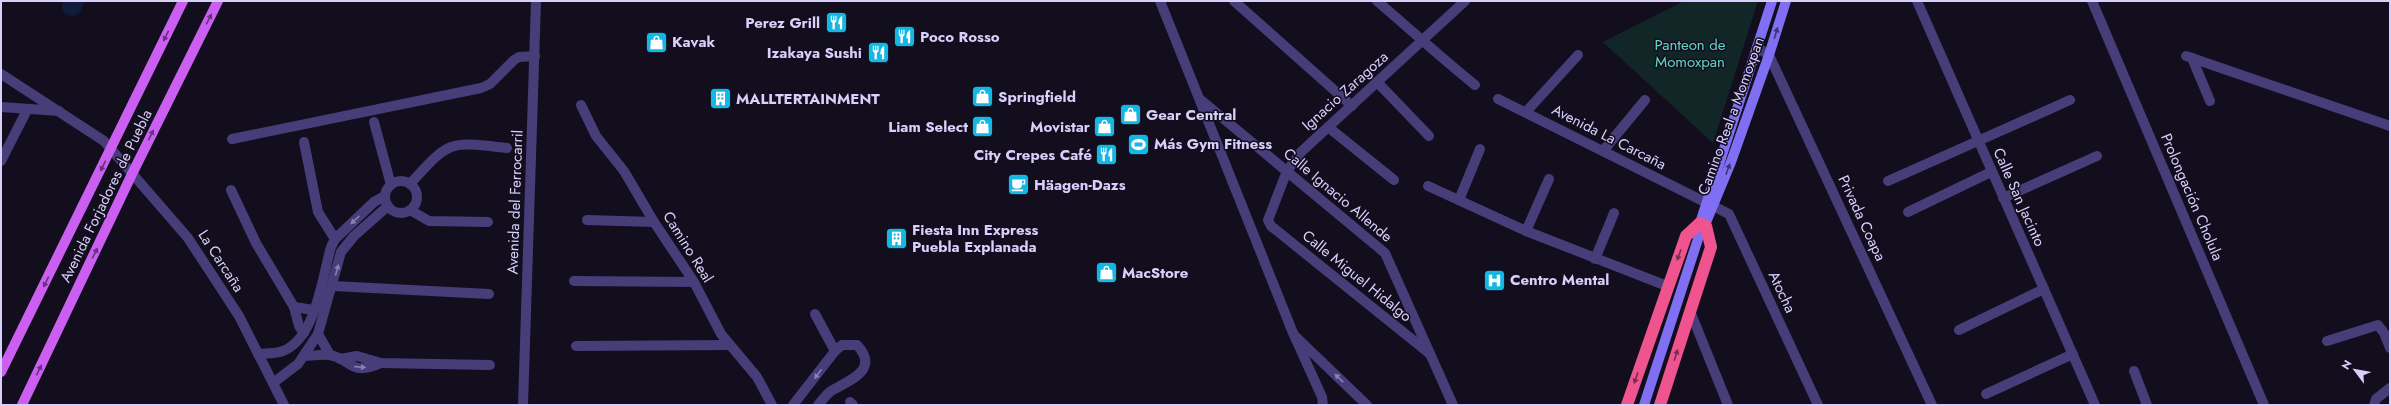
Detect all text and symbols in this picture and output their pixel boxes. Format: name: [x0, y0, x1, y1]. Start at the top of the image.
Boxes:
restaurant icon: Perez Grill: [823, 10, 849, 36]
place label: Perez Grill: [745, 12, 820, 34]
one-way arrow: [206, 13, 212, 25]
restaurant icon: Poco Rosso: [891, 24, 917, 50]
place label: Poco Rosso: [920, 26, 1000, 48]
one-way arrow: [1773, 27, 1779, 39]
shop icon: Kavak: [643, 29, 669, 55]
one-way arrow: [163, 30, 169, 42]
place label: Kavak: [672, 31, 715, 53]
park label: Panteon de Momoxpan: [1654, 34, 1726, 73]
street label: Camino Real a Momoxpan: [1692, 34, 1770, 198]
restaurant icon: Izakaya Sushi: [865, 40, 891, 66]
place label: Izakaya Sushi: [767, 42, 862, 64]
street label: Ignacio Zaragoza: [1297, 46, 1393, 136]
shop icon: Springfield: [969, 84, 995, 110]
building icon: MALLTERTAINMENT: [708, 86, 734, 112]
place label: Springfield: [998, 86, 1076, 108]
place label: MALLTERTAINMENT: [736, 88, 880, 110]
street label: Avenida La Carcaña: [1548, 99, 1670, 175]
shop icon: Gear Central: [1118, 102, 1144, 128]
place label: Gear Central: [1146, 104, 1236, 126]
street label: Avenida Forjadores de Puebla: [54, 106, 158, 286]
shop icon: Liam Select: [970, 114, 996, 140]
shop icon: Movistar: [1092, 114, 1118, 140]
place label: Liam Select: [888, 116, 968, 138]
place label: Movistar: [1030, 116, 1091, 138]
street label: Avenida del Ferrocarril: [501, 129, 529, 275]
one-way arrow: [148, 130, 154, 141]
street label: Prolongación Cholula: [2155, 130, 2229, 264]
sports icon: Más Gym Fitness: [1125, 131, 1151, 157]
place label: Más Gym Fitness: [1154, 133, 1272, 155]
restaurant icon: City Crepes Café: [1094, 142, 1120, 168]
street label: Calle Ignacio Allende: [1279, 143, 1398, 247]
place label: City Crepes Café: [974, 144, 1092, 166]
street label: Calle San Jacinto: [1987, 144, 2051, 250]
one-way arrow: [100, 160, 107, 171]
one-way arrow: [1726, 163, 1732, 175]
street label: Privada Coapa: [1832, 171, 1892, 265]
cafe icon: Häagen-Dazs: [1006, 172, 1032, 198]
place label: Häagen-Dazs: [1034, 174, 1126, 196]
street label: Camino Real: [657, 207, 719, 287]
one-way arrow: [350, 215, 360, 225]
place label: Fiesta Inn Express Puebla Explanada: [912, 219, 1038, 258]
street label: Calle Miguel Hidalgo: [1297, 225, 1417, 327]
street label: La Carcaña: [193, 226, 249, 296]
building icon: Fiesta Inn Express Puebla Explanada: [883, 226, 909, 252]
one-way arrow: [92, 247, 98, 258]
one-way arrow: [1675, 249, 1681, 261]
shop icon: MacStore: [1094, 260, 1120, 286]
place label: MacStore: [1122, 262, 1189, 284]
one-way arrow: [334, 263, 340, 275]
hospital icon: Centro Mental: [1481, 267, 1507, 293]
street label: Atocha: [1763, 267, 1801, 317]
place label: Centro Mental: [1510, 269, 1609, 291]
one-way arrow: [43, 277, 49, 288]
one-way arrow: [1673, 348, 1679, 360]
north arrow: [2335, 350, 2375, 390]
text: N: [2337, 357, 2356, 373]
one-way arrow: [36, 364, 42, 376]
one-way arrow: [354, 364, 366, 371]
one-way arrow: [815, 369, 823, 379]
one-way arrow: [1633, 372, 1639, 384]
one-way arrow: [1334, 373, 1344, 383]

